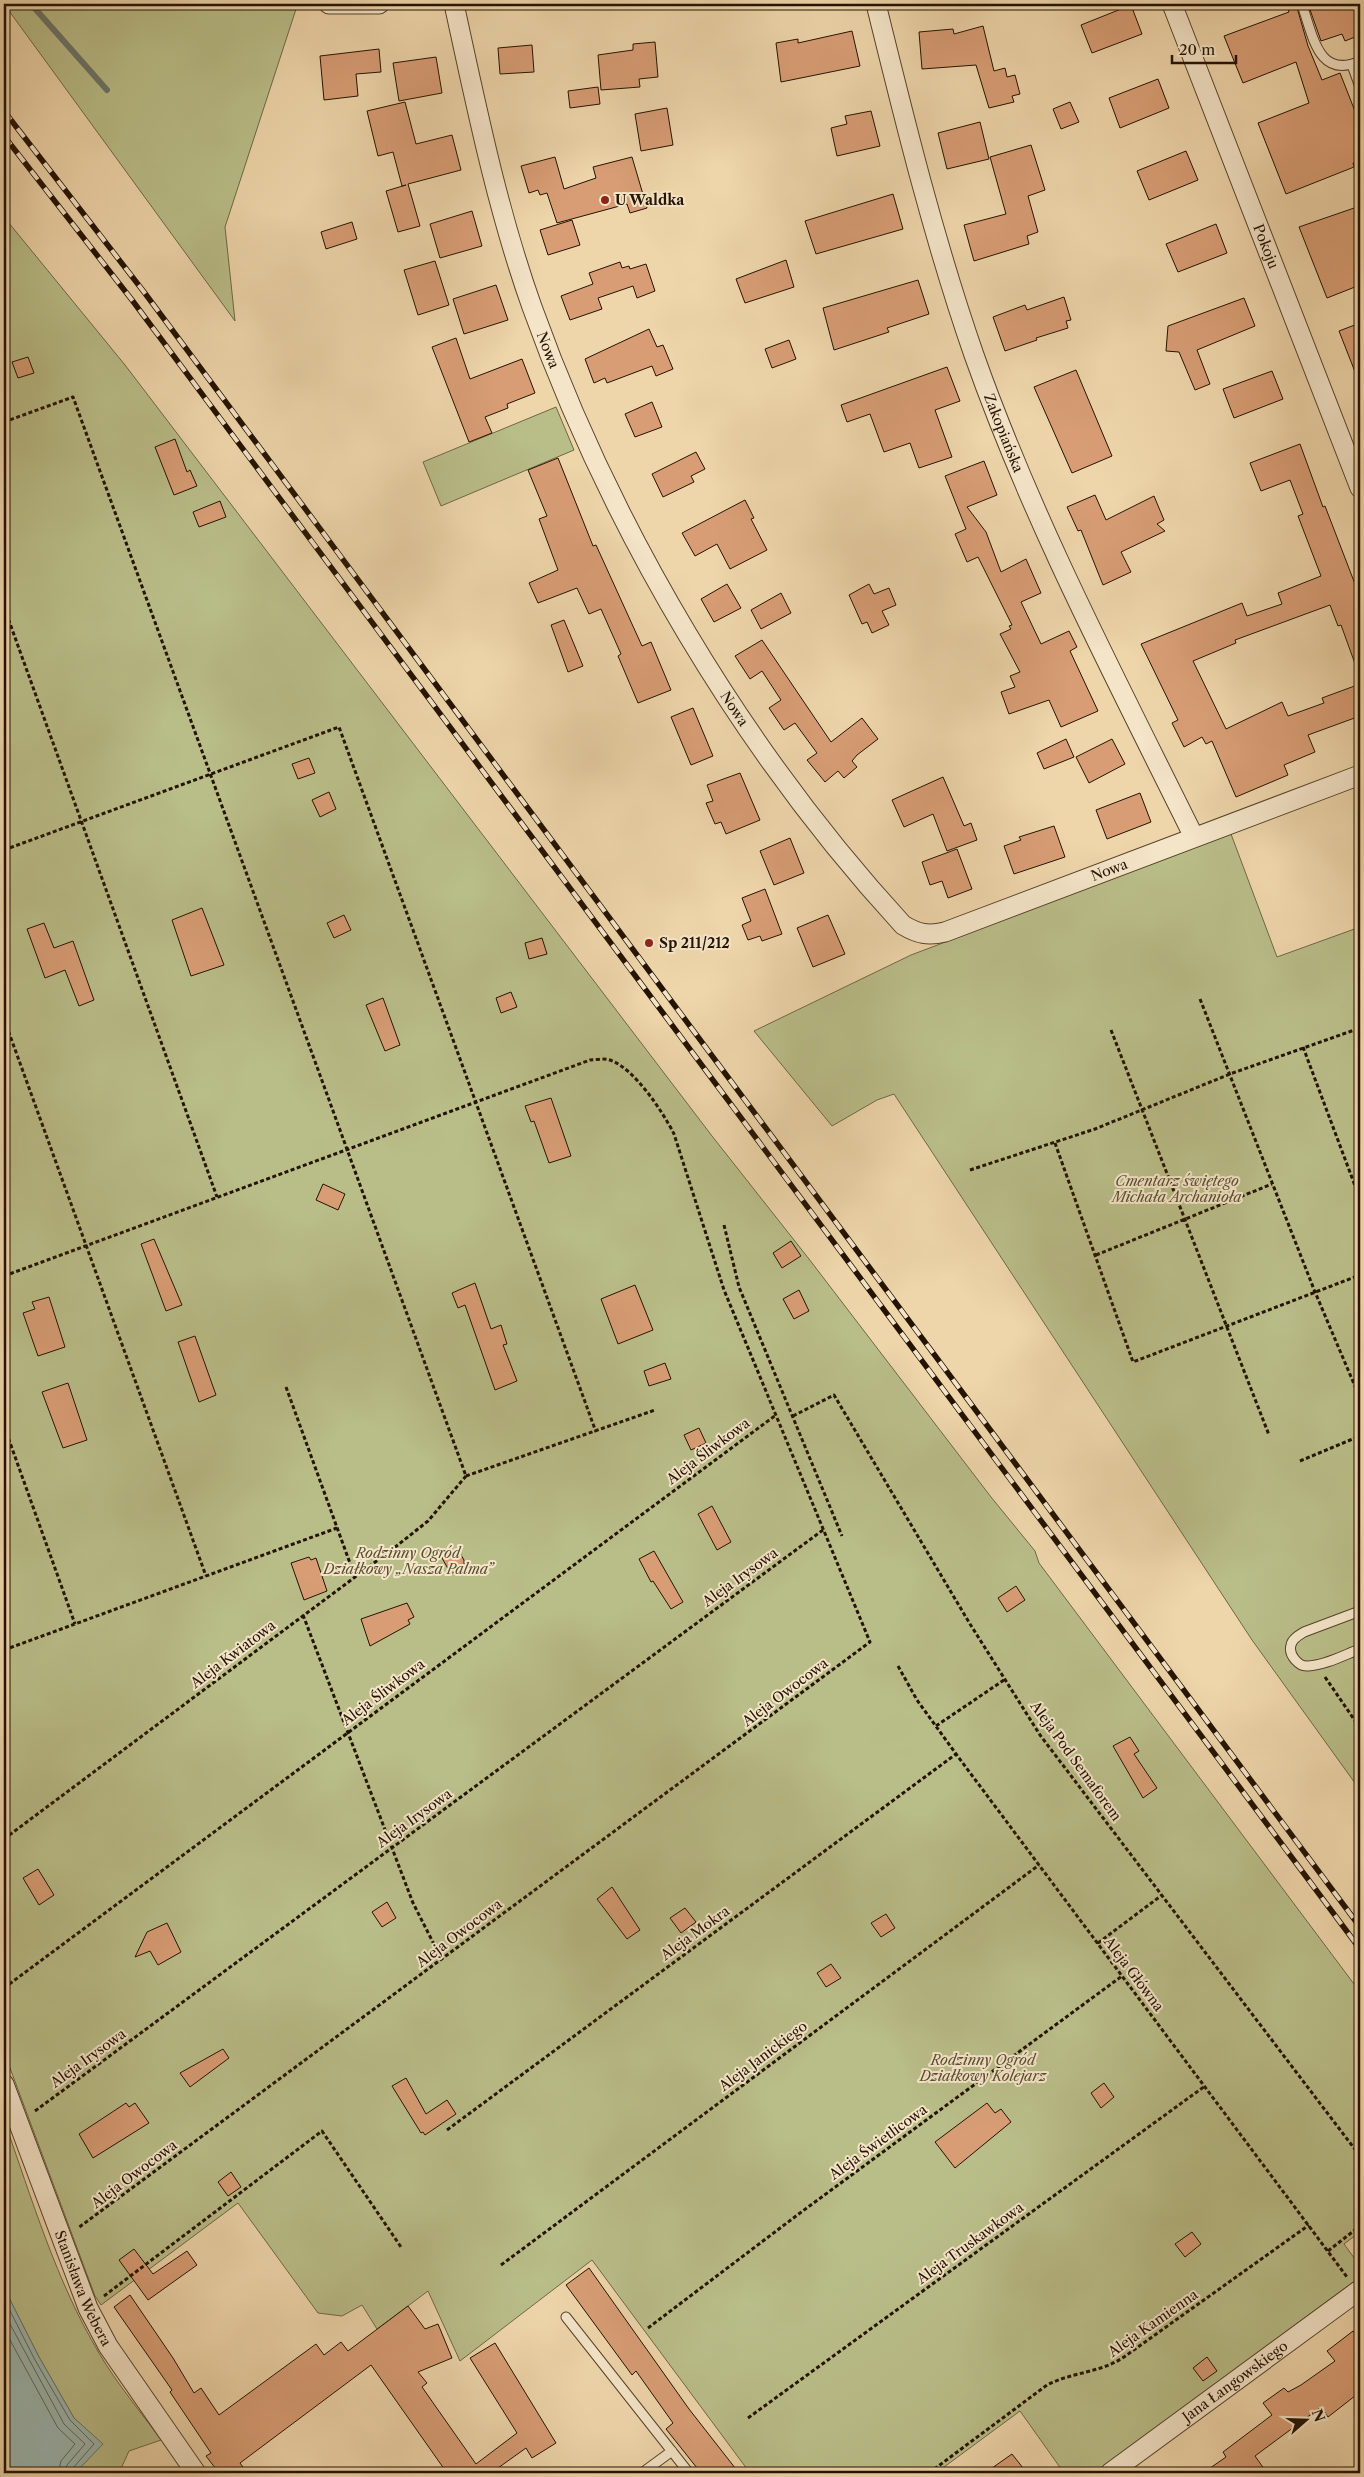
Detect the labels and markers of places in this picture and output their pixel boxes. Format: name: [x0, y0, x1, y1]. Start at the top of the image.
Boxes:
place label: U Waldka: [615, 191, 685, 209]
marker: U Waldka: [599, 194, 611, 206]
place label: Sp 211/212: [659, 934, 730, 952]
marker: Sp 211/212: [643, 937, 655, 949]

